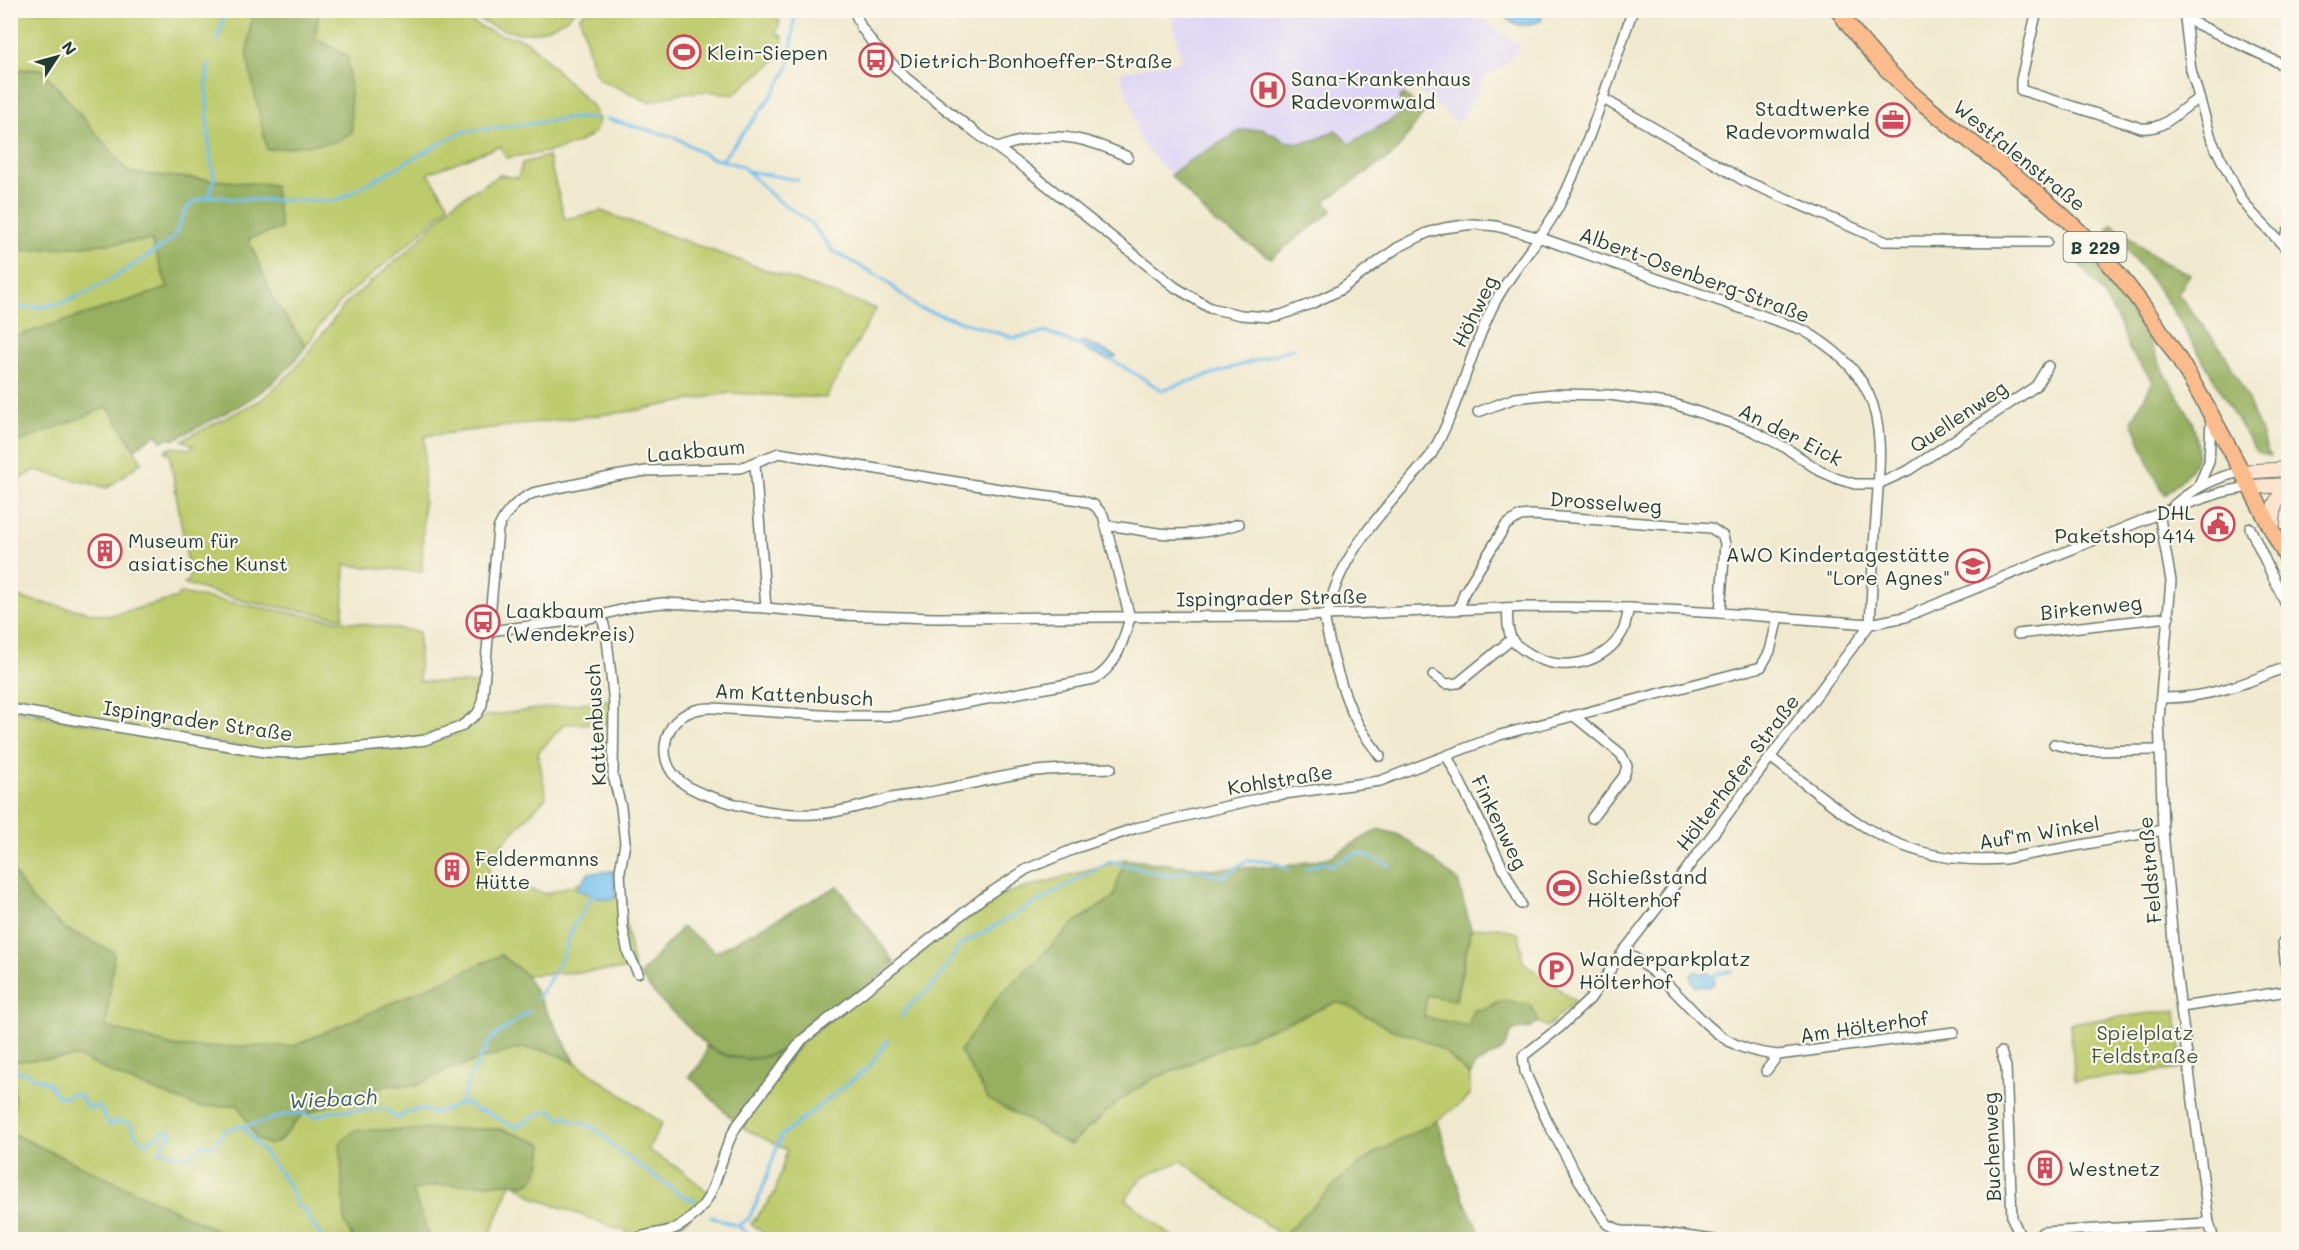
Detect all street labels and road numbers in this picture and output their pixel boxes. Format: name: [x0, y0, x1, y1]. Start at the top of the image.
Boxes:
street label: Westfalenstraße: [1948, 94, 2092, 216]
street label: Albert-Osenberg-Straße: [1576, 220, 1814, 328]
road number: B 229: [2064, 232, 2126, 262]
street label: Höhweg: [1445, 271, 1503, 351]
street label: Quellenweg: [1904, 374, 2012, 458]
street label: An der Eick: [1735, 397, 1847, 471]
street label: Laakbaum: [646, 433, 746, 467]
street label: Drosselweg: [1549, 485, 1663, 519]
street label: Ispingrader Straße: [1176, 582, 1368, 612]
street label: Birkenweg: [2039, 589, 2143, 625]
street label: Kattenbusch: [579, 663, 611, 787]
street label: Am Kattenbusch: [714, 677, 874, 711]
street label: Hölterhofer Straße: [1670, 688, 1804, 856]
street label: Ispingrader Straße: [101, 694, 295, 746]
street label: Kohlstraße: [1225, 758, 1335, 800]
street label: Finkenweg: [1466, 770, 1534, 874]
street label: Auf'm Winkel: [1977, 810, 2101, 854]
street label: Feldstraße: [2131, 815, 2167, 925]
street label: Am Hölterhof: [1798, 1004, 1931, 1048]
street label: Buchenweg: [1976, 1092, 2006, 1202]

